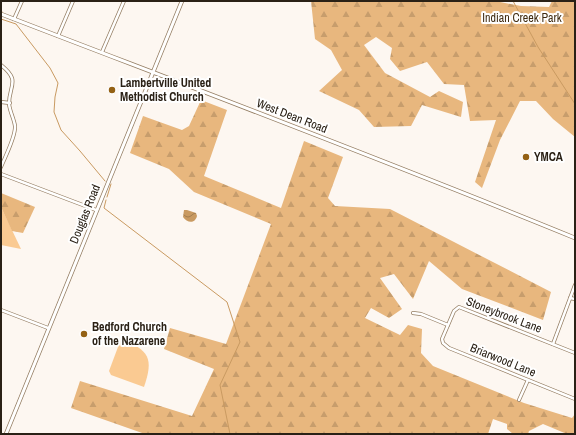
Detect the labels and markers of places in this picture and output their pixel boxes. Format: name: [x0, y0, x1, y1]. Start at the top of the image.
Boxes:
place label: Lambertville United Methodist Church: [120, 75, 211, 105]
marker: Lambertville United Methodist Church: [107, 85, 117, 95]
place label: YMCA: [534, 149, 564, 165]
marker: YMCA: [521, 152, 531, 162]
place label: Bedford Church of the Nazarene: [92, 319, 167, 349]
marker: Bedford Church of the Nazarene: [79, 329, 89, 339]

